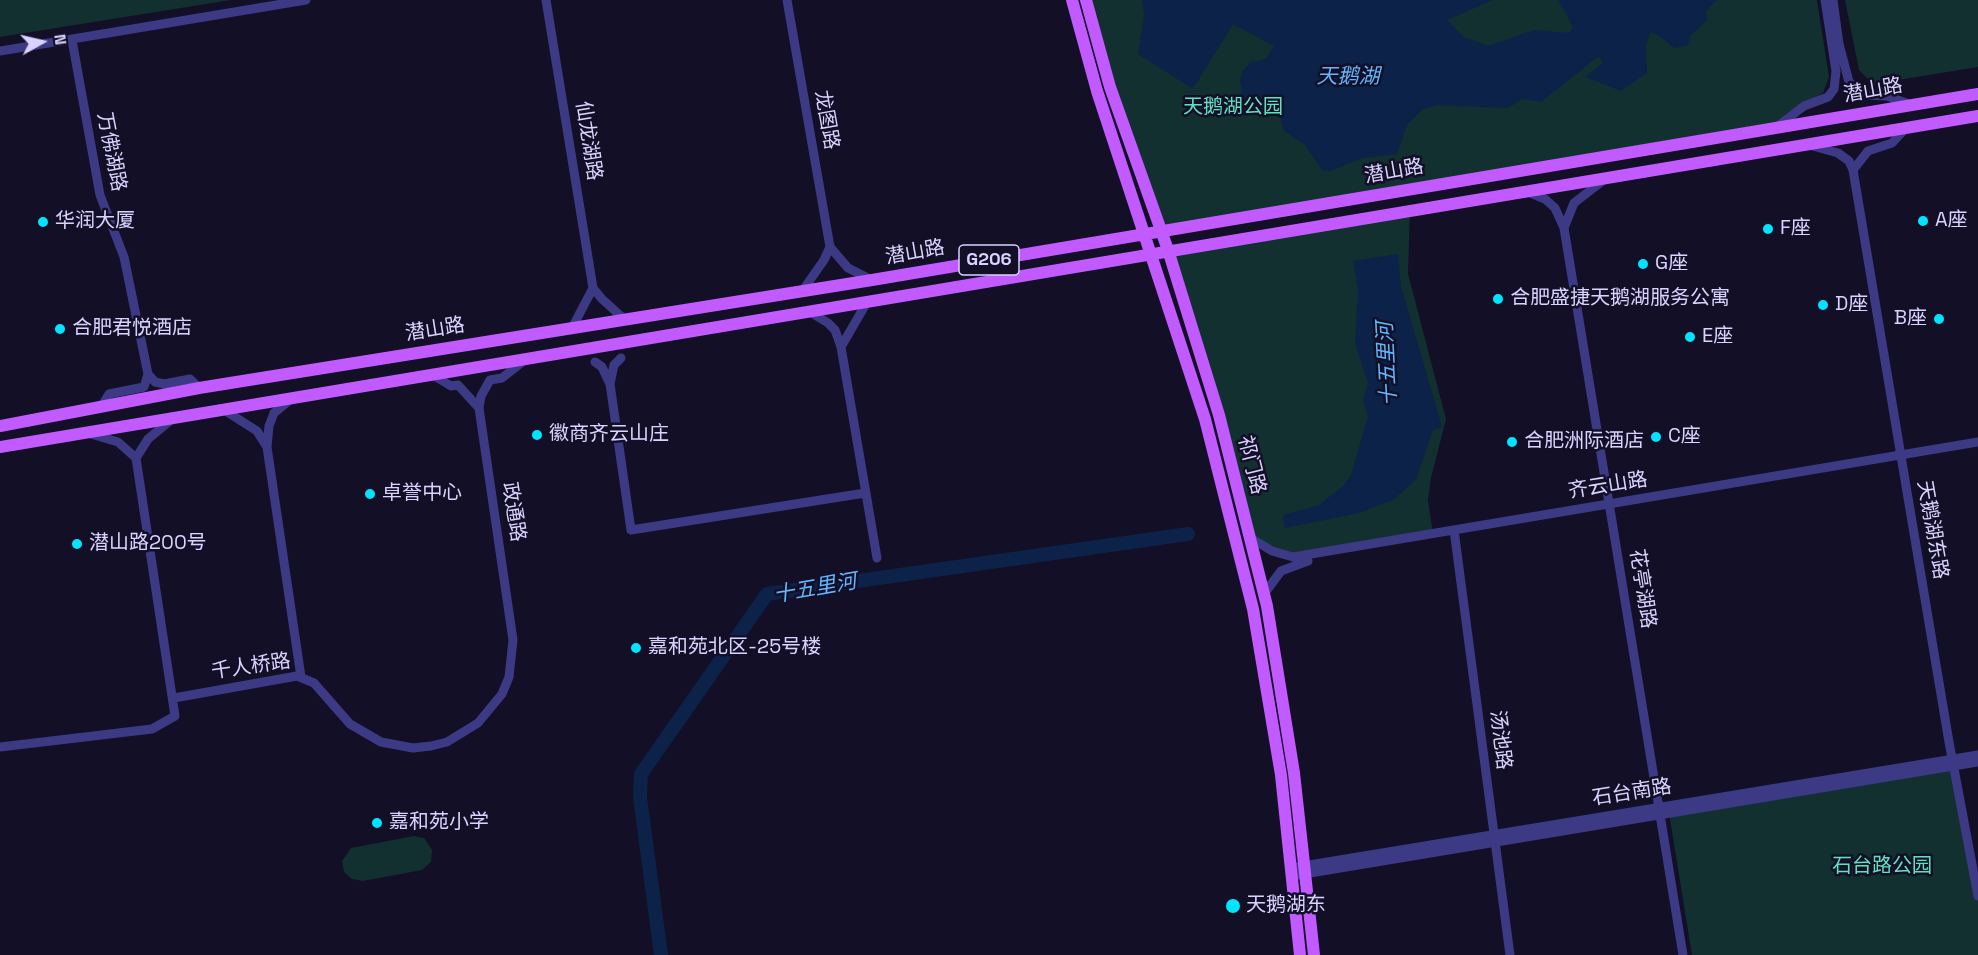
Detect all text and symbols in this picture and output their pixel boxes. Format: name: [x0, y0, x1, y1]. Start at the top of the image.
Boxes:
north arrow: [12, 12, 72, 72]
text: N: [49, 33, 71, 46]
water label: 天鹅湖: [1317, 64, 1379, 90]
street label: 潜山路: [1841, 74, 1905, 108]
street label: 龙图路: [809, 88, 843, 152]
park label: 天鹅湖公园: [1183, 96, 1283, 120]
street label: 仙龙湖路: [570, 100, 606, 182]
street label: 万佛湖路: [92, 110, 130, 194]
street label: 潜山路: [1362, 155, 1426, 189]
place label: A座: [1935, 209, 1968, 233]
place label: 华润大厦: [55, 210, 135, 234]
marker: A座: [1916, 214, 1930, 228]
marker: 华润大厦: [36, 215, 50, 229]
place label: F座: [1780, 217, 1811, 241]
marker: F座: [1761, 222, 1775, 236]
street label: 潜山路: [883, 236, 947, 270]
road number: G206: [959, 245, 1019, 275]
place label: G座: [1655, 252, 1688, 276]
marker: G座: [1636, 257, 1650, 271]
place label: 合肥盛捷天鹅湖服务公寓: [1510, 287, 1730, 311]
marker: 合肥盛捷天鹅湖服务公寓: [1491, 292, 1505, 306]
place label: D座: [1835, 293, 1868, 317]
marker: D座: [1816, 298, 1830, 312]
place label: B座: [1894, 307, 1927, 331]
marker: B座: [1932, 312, 1946, 326]
street label: 潜山路: [403, 313, 467, 347]
place label: 合肥君悦酒店: [72, 317, 192, 341]
water label: 十五里河: [1373, 321, 1403, 407]
marker: 合肥君悦酒店: [53, 322, 67, 336]
place label: E座: [1702, 325, 1733, 349]
marker: E座: [1683, 330, 1697, 344]
place label: 徽商齐云山庄: [549, 423, 669, 447]
place label: C座: [1668, 425, 1701, 449]
marker: 徽商齐云山庄: [530, 428, 544, 442]
place label: 合肥洲际酒店: [1524, 430, 1644, 454]
marker: C座: [1649, 430, 1663, 444]
street label: 祁门路: [1232, 433, 1270, 497]
marker: 合肥洲际酒店: [1505, 435, 1519, 449]
street label: 齐云山路: [1567, 468, 1649, 504]
street label: 天鹅湖东路: [1911, 479, 1953, 581]
street label: 政通路: [496, 480, 530, 544]
place label: 卓誉中心: [382, 482, 462, 506]
marker: 卓誉中心: [363, 487, 377, 501]
place label: 潜山路200号: [89, 532, 207, 556]
marker: 潜山路200号: [70, 537, 84, 551]
street label: 花亭湖路: [1624, 548, 1660, 630]
water label: 十五里河: [771, 569, 859, 609]
place label: 嘉和苑北区-25号楼: [648, 636, 821, 660]
marker: 嘉和苑北区-25号楼: [629, 641, 643, 655]
street label: 千人桥路: [210, 650, 292, 684]
street label: 汤池路: [1484, 709, 1516, 771]
street label: 石台南路: [1591, 775, 1673, 811]
place label: 嘉和苑小学: [389, 811, 489, 835]
marker: 嘉和苑小学: [370, 816, 384, 830]
park label: 石台路公园: [1832, 855, 1932, 879]
place label: 天鹅湖东: [1246, 894, 1326, 918]
marker: 天鹅湖东: [1224, 897, 1242, 915]

